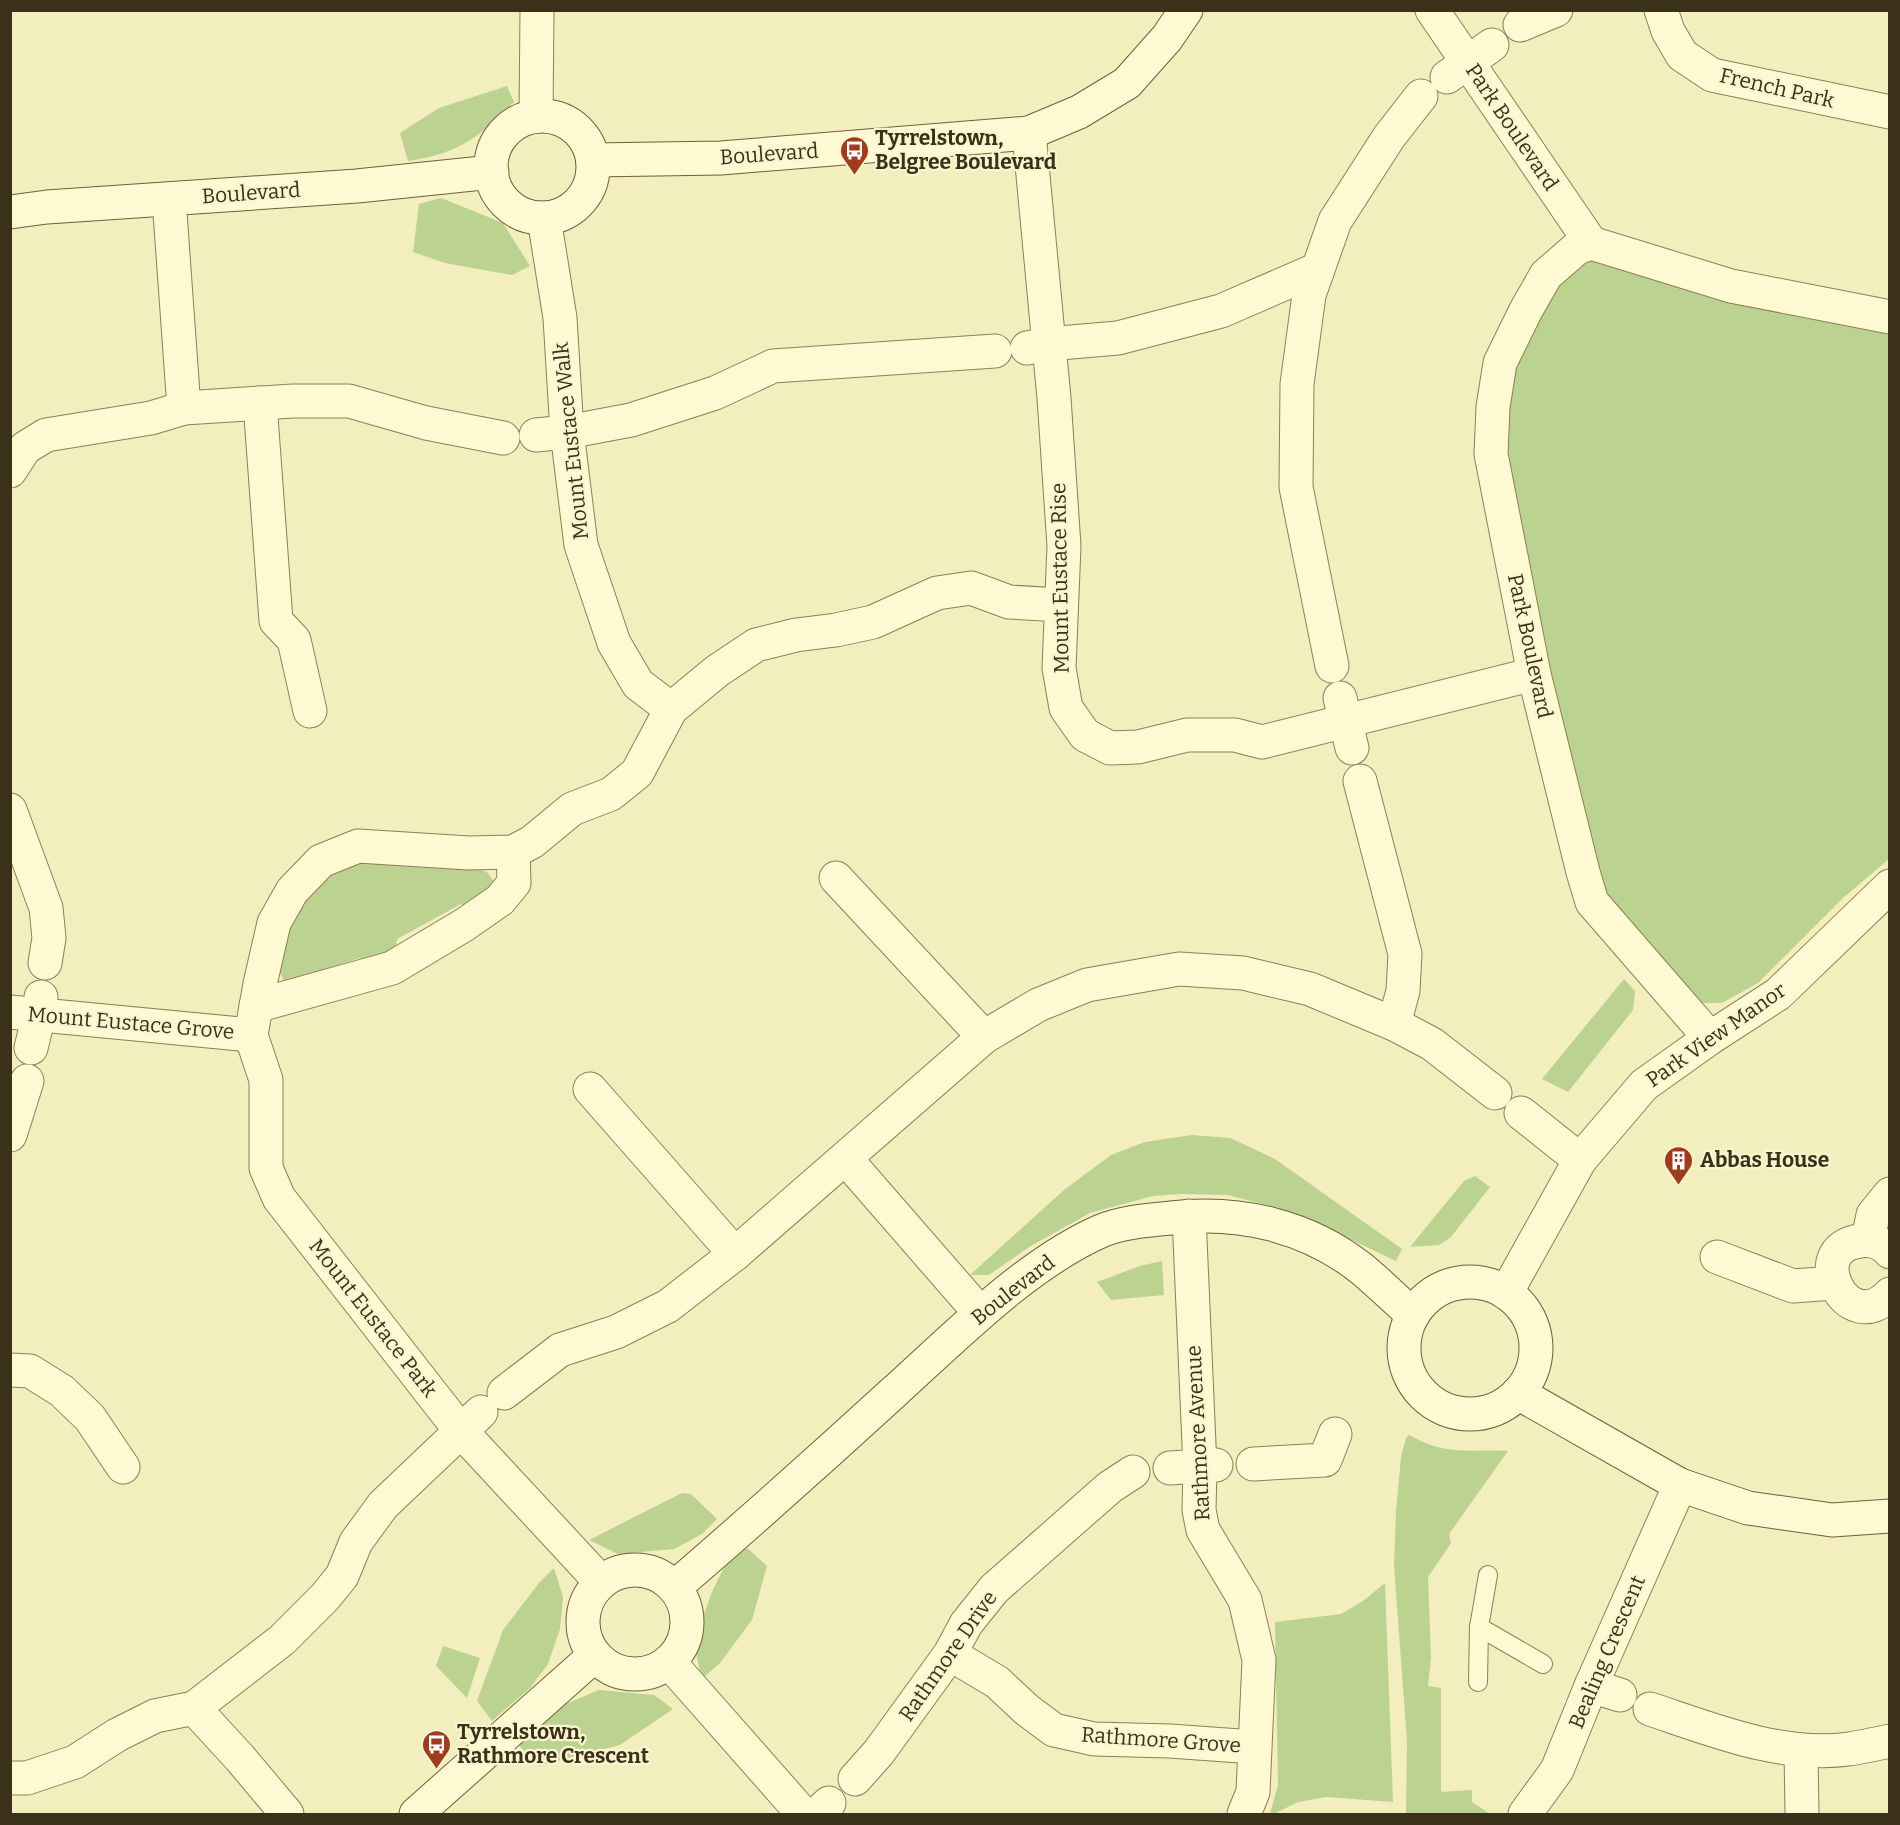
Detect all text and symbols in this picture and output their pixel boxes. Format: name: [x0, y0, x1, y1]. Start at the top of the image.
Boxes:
street label: Park Boulevard: [1460, 59, 1564, 195]
street label: French Park: [1717, 62, 1837, 114]
place label: Tyrrelstown, Belgree Boulevard: [875, 125, 1057, 175]
bus stop icon: Tyrrelstown, Belgree Boulevard: [838, 134, 870, 176]
street label: Boulevard: [719, 138, 819, 170]
street label: Boulevard: [201, 177, 301, 209]
street label: Mount Eustace Walk: [548, 341, 594, 541]
street label: Mount Eustace Rise: [1045, 482, 1075, 674]
street label: Park Boulevard: [1502, 571, 1558, 721]
street label: Park View Manor: [1641, 977, 1791, 1093]
street label: Mount Eustace Grove: [27, 1001, 235, 1045]
building icon: Abbas House: [1663, 1144, 1695, 1186]
place label: Abbas House: [1700, 1147, 1829, 1173]
street label: Mount Eustace Park: [303, 1234, 443, 1402]
street label: Boulevard: [966, 1249, 1060, 1331]
street label: Rathmore Avenue: [1180, 1345, 1216, 1521]
street label: Bealing Crescent: [1563, 1571, 1651, 1732]
street label: Rathmore Drive: [893, 1586, 1003, 1726]
place label: Tyrrelstown, Rathmore Crescent: [457, 1719, 650, 1769]
street label: Rathmore Grove: [1080, 1721, 1242, 1759]
bus stop icon: Tyrrelstown, Rathmore Crescent: [420, 1728, 452, 1770]

